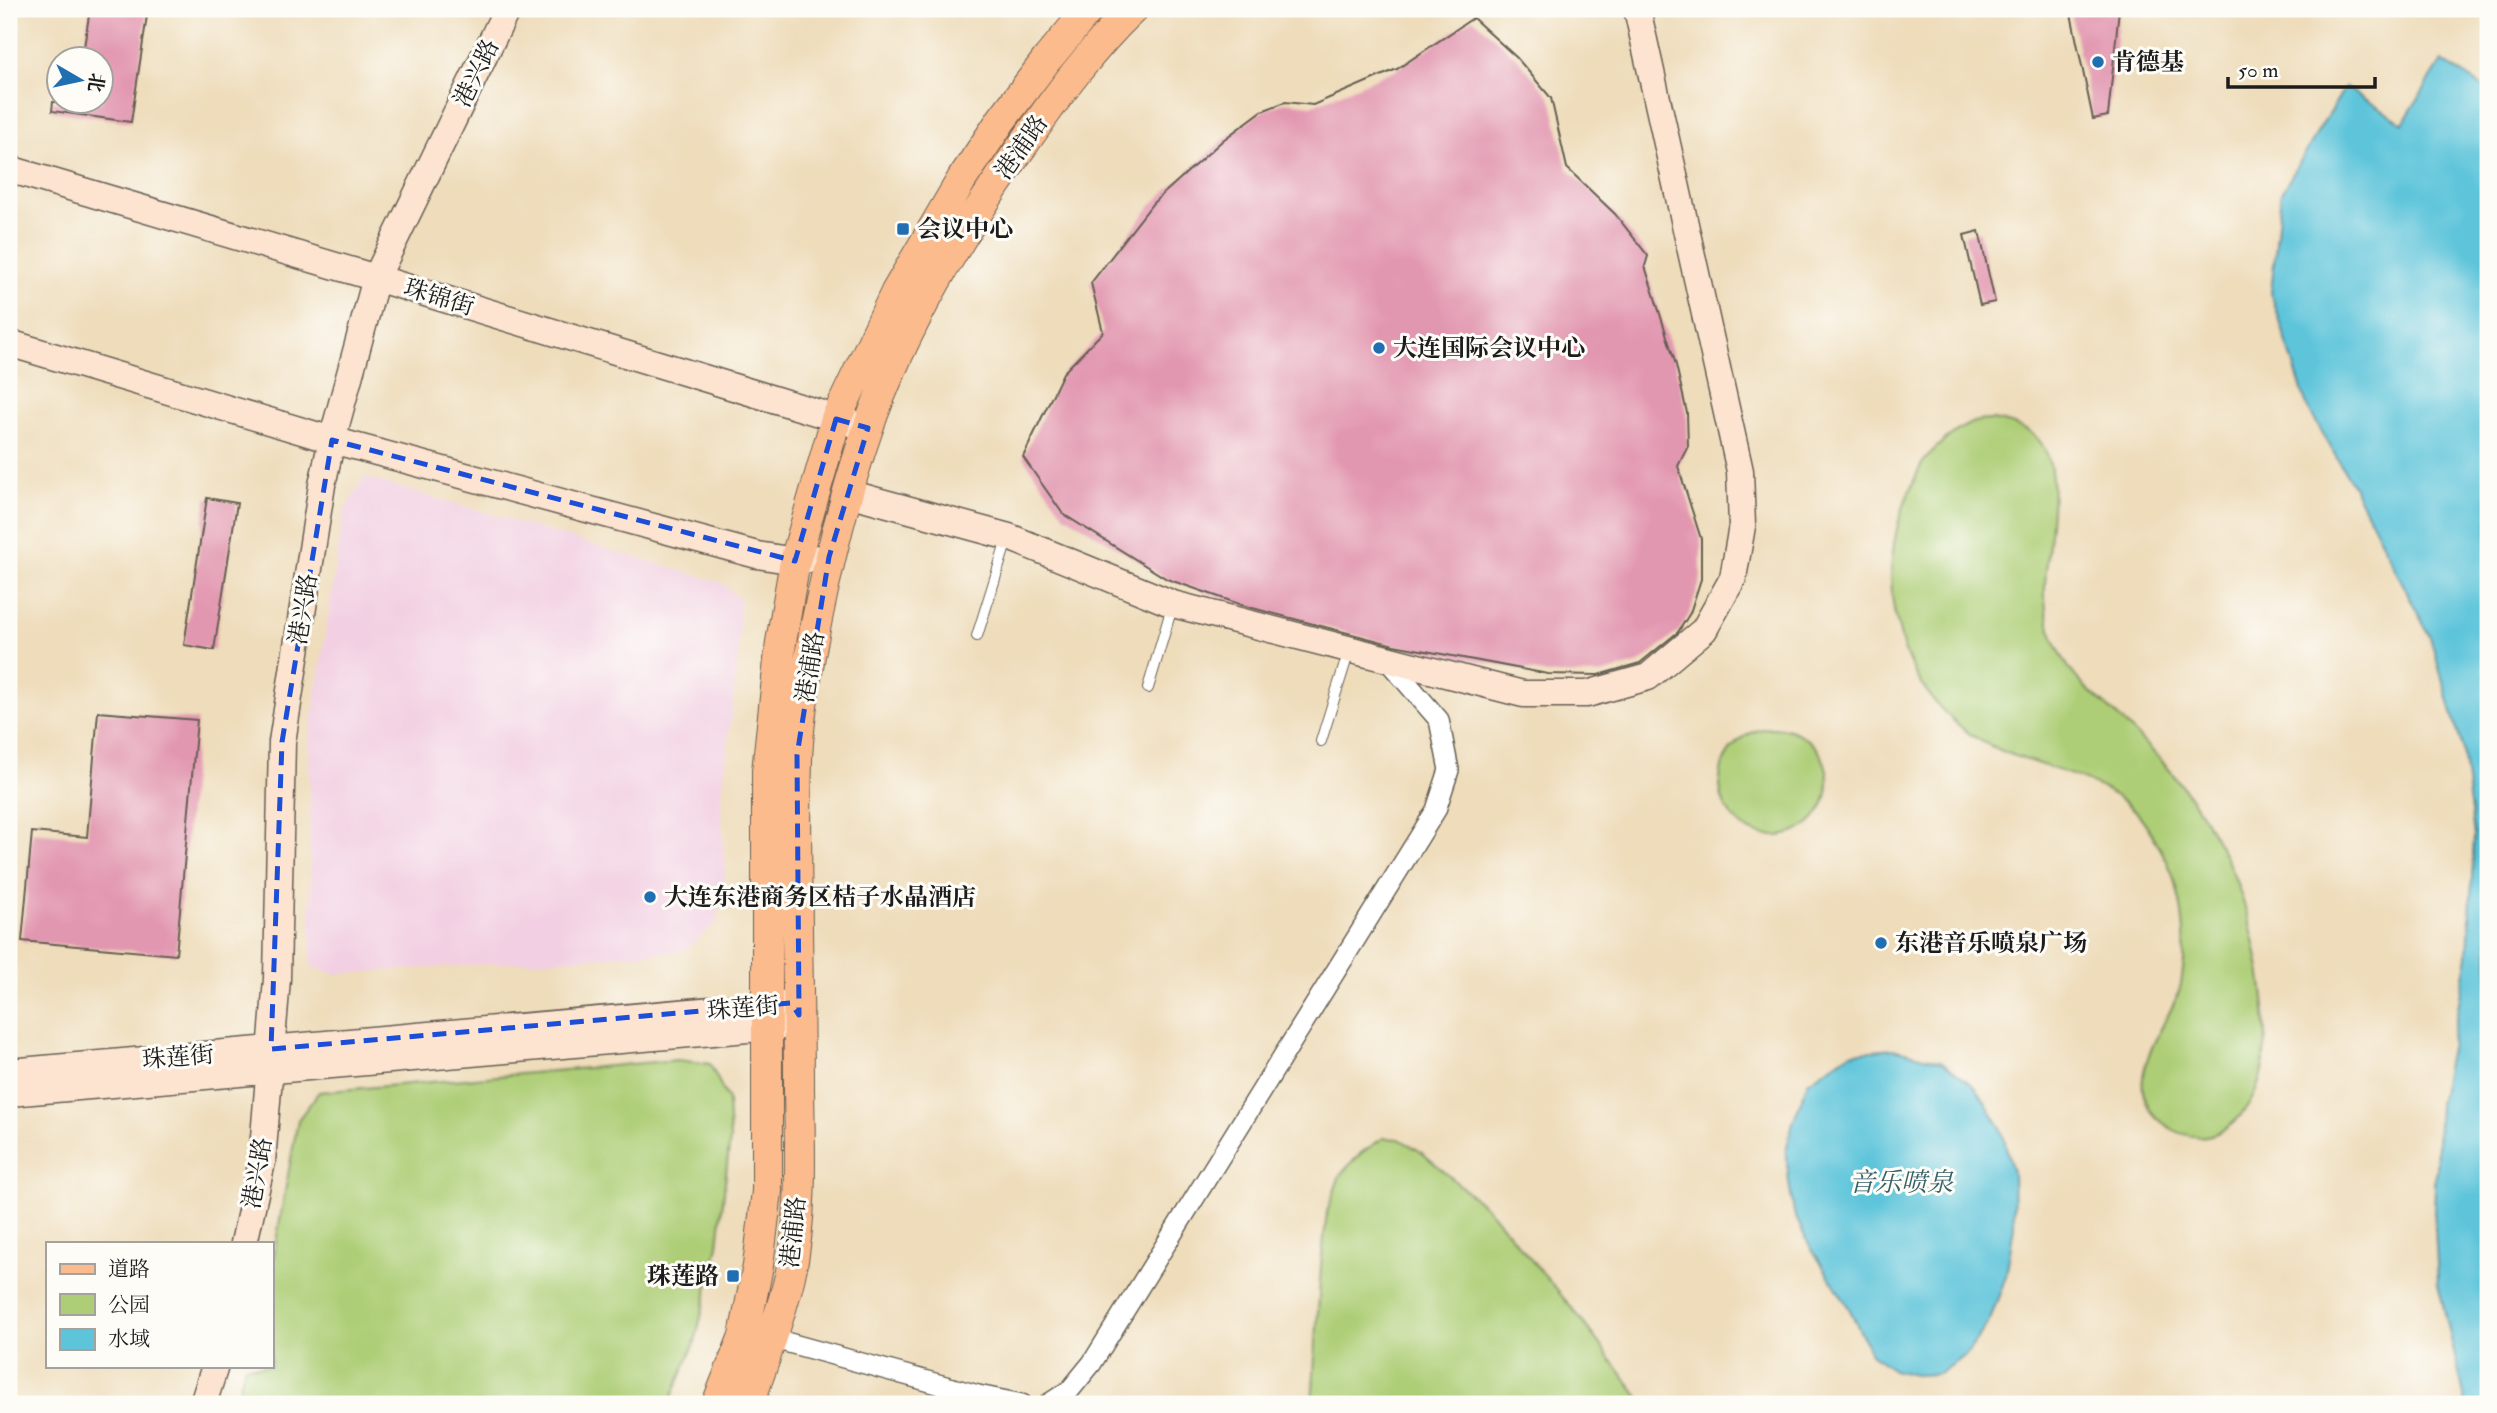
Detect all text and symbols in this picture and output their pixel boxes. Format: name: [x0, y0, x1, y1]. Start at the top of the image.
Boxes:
street label: 港兴路: [447, 34, 506, 112]
north arrow: [46, 46, 116, 116]
scale bar: [2228, 46, 2374, 90]
place label: 肯德基: [2112, 47, 2184, 78]
marker: 肯德基: [2090, 54, 2106, 70]
text: 50 m: [2238, 57, 2279, 84]
text: 北: [82, 71, 109, 94]
street label: 港浦路: [988, 109, 1055, 186]
place label: 会议中心: [917, 214, 1013, 245]
marker: 会议中心: [895, 221, 911, 237]
street label: 珠锦街: [400, 272, 478, 323]
place label: 大连国际会议中心: [1393, 333, 1585, 364]
marker: 大连国际会议中心: [1371, 340, 1387, 356]
street label: 港兴路: [283, 571, 324, 647]
street label: 港浦路: [790, 629, 831, 705]
place label: 大连东港商务区桔子水晶酒店: [664, 882, 976, 913]
marker: 大连东港商务区桔子水晶酒店: [642, 889, 658, 905]
place label: 东港音乐喷泉广场: [1895, 928, 2087, 959]
marker: 东港音乐喷泉广场: [1873, 935, 1889, 951]
street label: 珠莲街: [706, 990, 780, 1027]
street label: 珠莲街: [141, 1039, 215, 1076]
street label: 港兴路: [236, 1135, 279, 1211]
water label: 音乐喷泉: [1849, 1167, 1954, 1199]
street label: 港浦路: [774, 1195, 813, 1269]
legend: [46, 1242, 273, 1368]
text: 道路: [108, 1256, 150, 1283]
place label: 珠莲路: [647, 1261, 719, 1292]
marker: 珠莲路: [725, 1268, 741, 1284]
text: 公园: [108, 1292, 150, 1319]
text: 水域: [108, 1326, 150, 1353]

